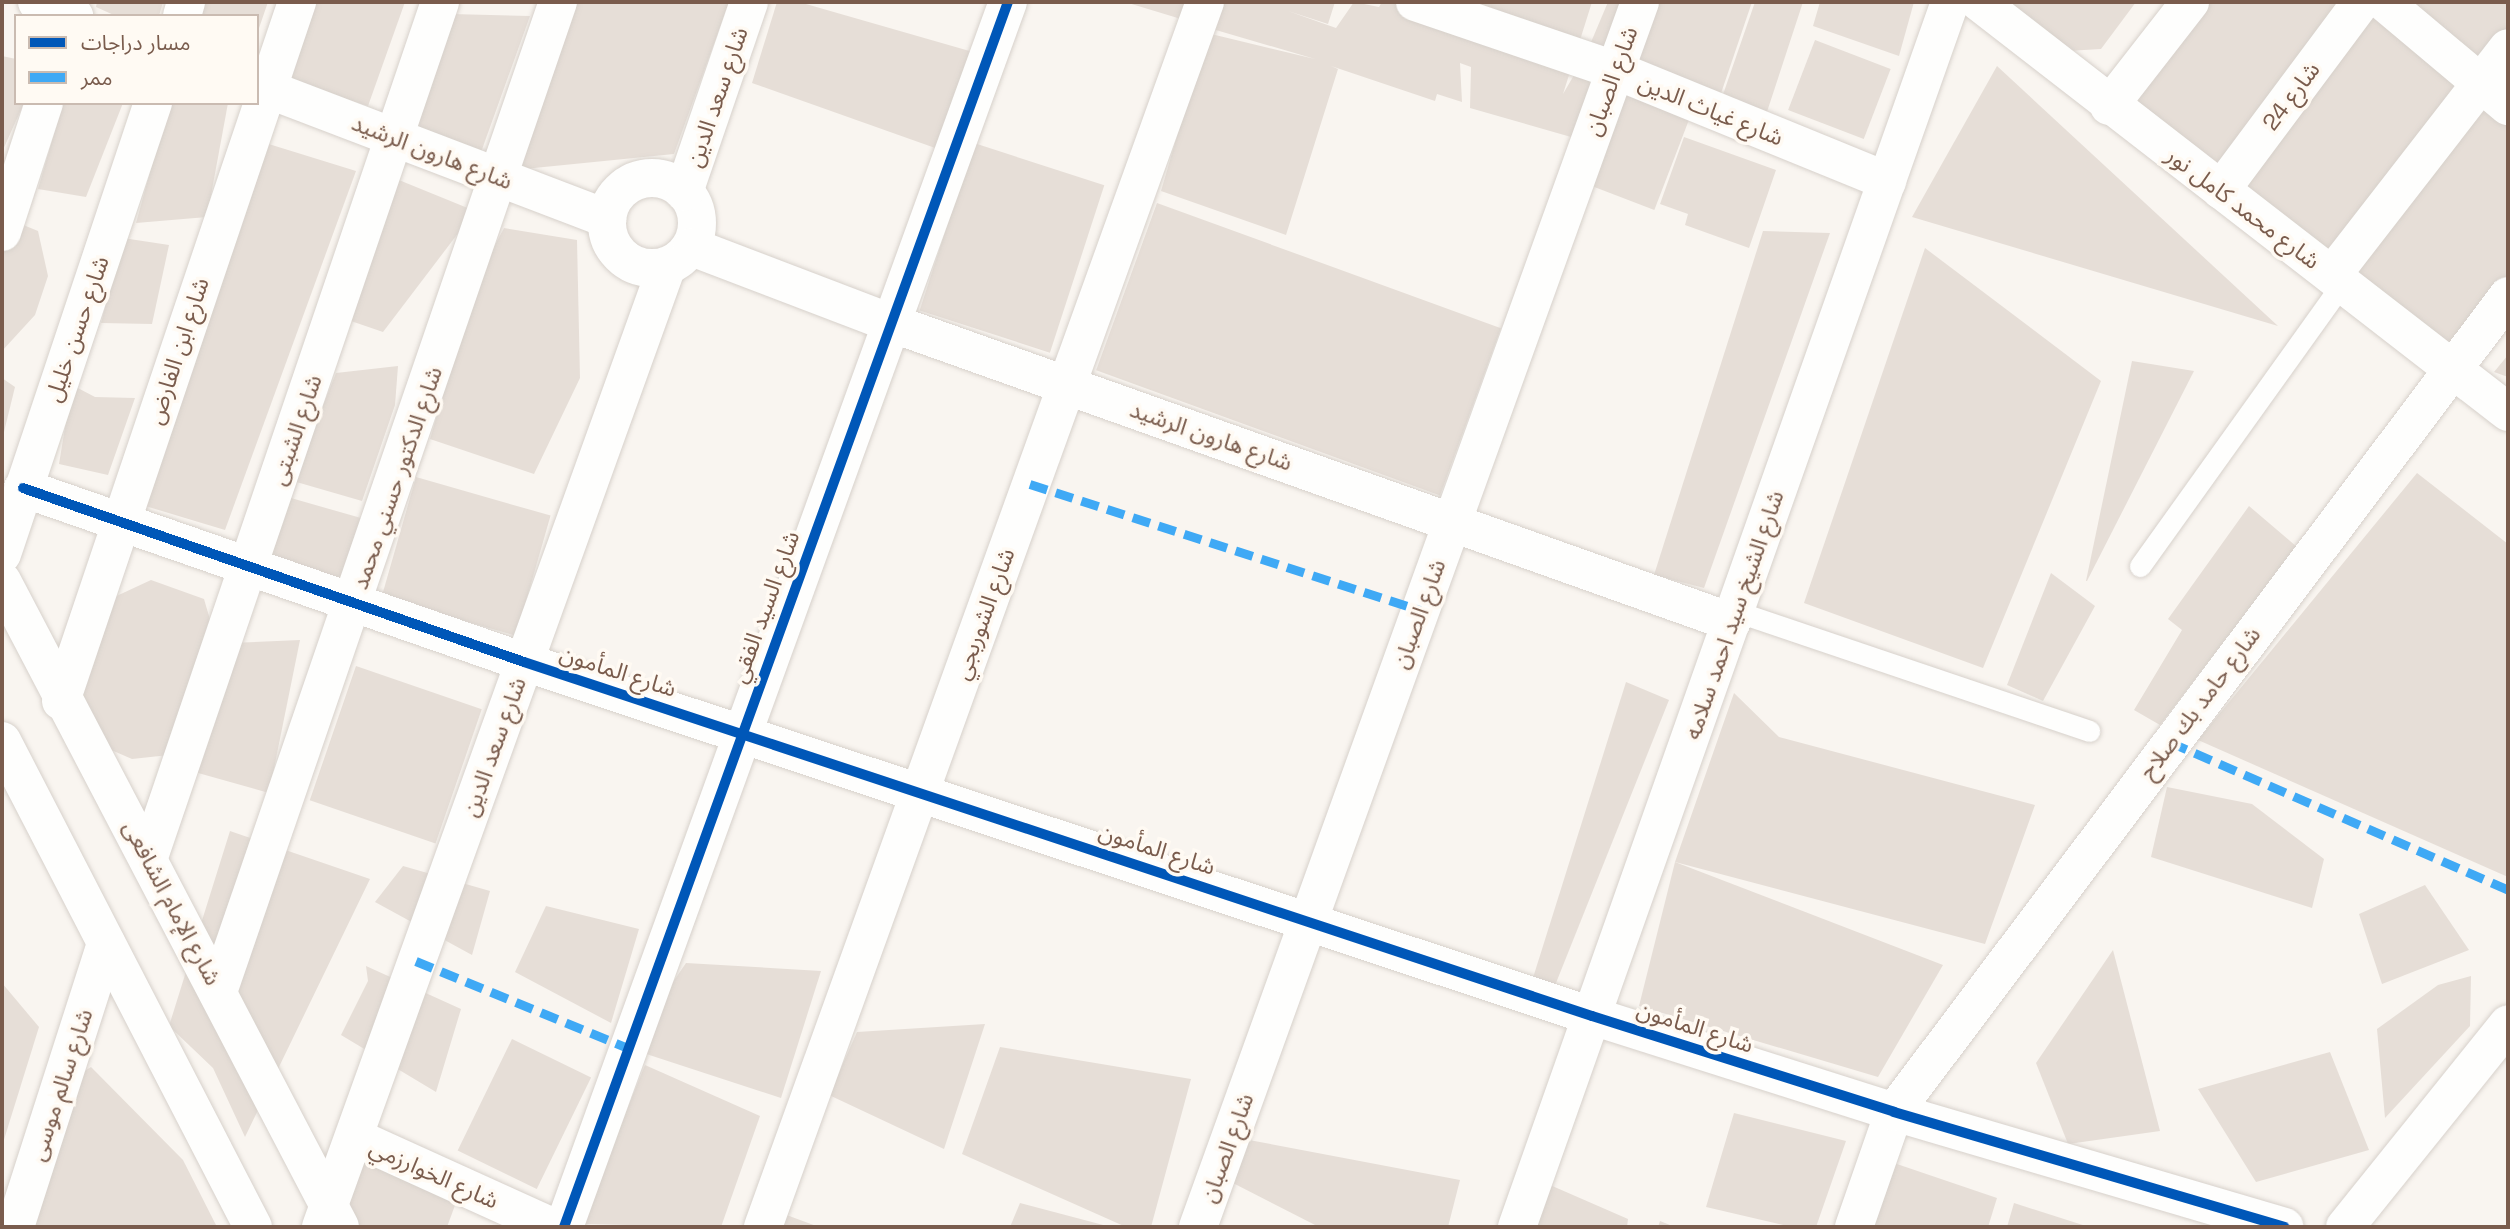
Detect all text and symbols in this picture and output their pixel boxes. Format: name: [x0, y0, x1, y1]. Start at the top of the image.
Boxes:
legend: [14, 14, 259, 105]
street label: شارع سعد الدين: [680, 23, 754, 171]
street label: شارع الصبان: [1578, 23, 1644, 139]
text: مسار دراجات: [81, 29, 191, 56]
street label: شارع 24: [2256, 56, 2326, 136]
text: ممر: [81, 64, 112, 91]
street label: شارع غياث الدين: [1635, 68, 1787, 152]
street label: شارع هارون الرشيد: [348, 109, 516, 195]
street label: شارع محمد كامل نور: [2161, 141, 2325, 275]
street label: شارع حسن خليل: [39, 252, 115, 406]
street label: شارع ابن الفارض: [141, 274, 215, 428]
street label: شارع الدكتور حسني محمد: [346, 363, 448, 593]
street label: شارع الشبتى: [264, 371, 328, 489]
street label: شارع هارون الرشيد: [1126, 395, 1296, 477]
street label: شارع الشيخ سيد احمد سلامه: [1678, 487, 1790, 743]
street label: شارع السيد الفقي: [725, 527, 805, 687]
street label: شارع الشوربجي: [947, 544, 1021, 684]
street label: شارع الصبان: [1386, 556, 1452, 672]
street label: شارع حامد بك صلاح: [2134, 621, 2266, 785]
street label: شارع المأمون: [556, 639, 680, 703]
street label: شارع سعد الدين: [456, 674, 532, 820]
street label: شارع الإمام الشافعى: [117, 816, 227, 990]
street label: شارع المأمون: [1095, 817, 1219, 881]
street label: شارع المأمون: [1633, 995, 1757, 1059]
street label: شارع سالم موسى: [23, 1006, 99, 1164]
street label: شارع الصبان: [1194, 1090, 1260, 1206]
street label: شارع الخوارزمي: [365, 1133, 503, 1215]

